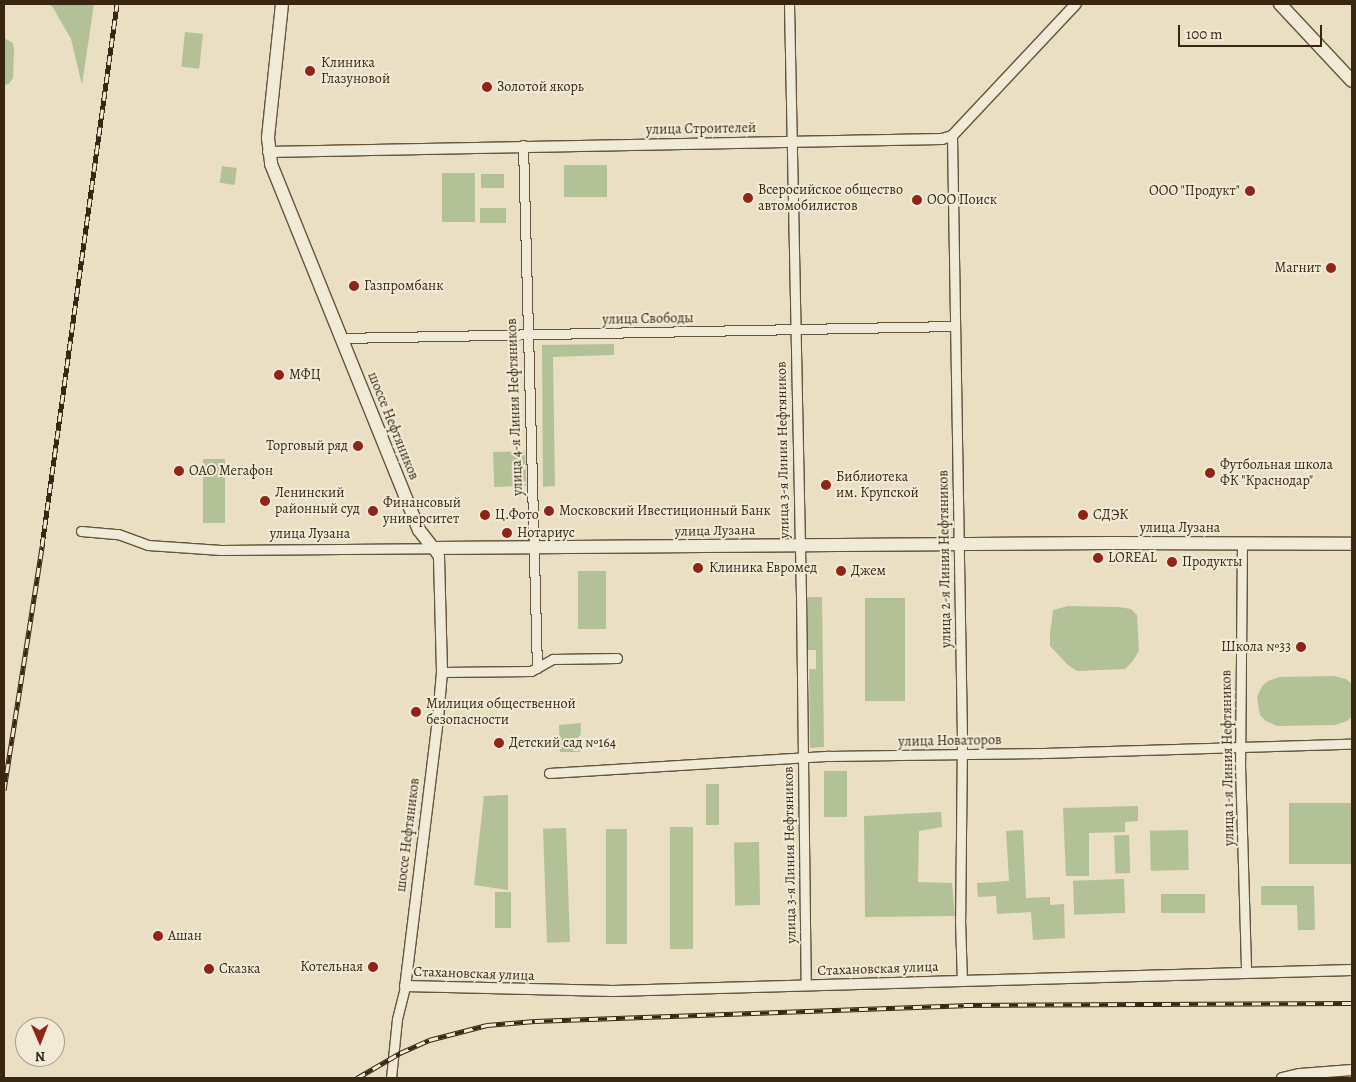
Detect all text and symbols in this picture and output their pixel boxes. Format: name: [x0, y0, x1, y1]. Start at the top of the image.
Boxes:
scale bar: [1181, 15, 1325, 47]
text: 100 m: [1186, 24, 1223, 44]
place label: Клиника Глазуновой: [321, 55, 390, 88]
marker: Клиника Глазуновой: [303, 64, 317, 78]
place label: Золотой якорь: [497, 79, 584, 95]
marker: Золотой якорь: [481, 81, 493, 93]
street label: улица Строителей: [646, 120, 756, 138]
place label: Всеросийское общество автомобилистов: [758, 182, 903, 214]
place label: ООО "Продукт": [1149, 183, 1240, 199]
marker: ООО "Продукт": [1244, 185, 1256, 197]
marker: Всеросийское общество автомобилистов: [742, 192, 754, 204]
place label: ООО Поиск: [927, 192, 997, 208]
marker: ООО Поиск: [911, 194, 923, 206]
place label: Магнит: [1274, 260, 1321, 276]
marker: Магнит: [1325, 262, 1337, 274]
place label: Газпромбанк: [364, 278, 444, 294]
marker: Газпромбанк: [348, 280, 360, 292]
street label: улица Свободы: [602, 310, 694, 328]
street label: улица 4-я Линия Нефтяников: [504, 318, 526, 496]
street label: улица 3-я Линия Нефтяников: [773, 361, 793, 539]
place label: МФЦ: [289, 367, 321, 383]
marker: МФЦ: [273, 369, 285, 381]
street label: шоссе Нефтяников: [364, 370, 422, 482]
place label: Торговый ряд: [266, 438, 348, 454]
marker: Торговый ряд: [352, 440, 364, 452]
place label: Футбольная школа ФК "Краснодар": [1220, 457, 1333, 490]
place label: ОАО Мегафон: [189, 463, 273, 479]
marker: ОАО Мегафон: [173, 465, 185, 477]
marker: Футбольная школа ФК "Краснодар": [1204, 467, 1216, 479]
place label: Библиотека им. Крупской: [836, 469, 919, 502]
street label: улица 2-я Линия Нефтяников: [935, 470, 955, 648]
marker: Библиотека им. Крупской: [820, 479, 832, 491]
place label: Ленинский районный суд: [275, 485, 360, 518]
marker: Ленинский районный суд: [259, 495, 271, 507]
place label: Финансовый университет: [383, 495, 461, 528]
place label: Московский Ивестиционный Банк: [559, 503, 771, 519]
marker: Финансовый университет: [367, 505, 379, 517]
marker: Московский Ивестиционный Банк: [543, 505, 555, 517]
place label: Ц.Фото: [495, 507, 539, 523]
place label: СДЭК: [1093, 507, 1128, 523]
marker: Ц.Фото: [479, 509, 491, 521]
marker: СДЭК: [1077, 509, 1089, 521]
street label: улица Лузана: [1140, 520, 1220, 536]
street label: улица Лузана: [675, 522, 755, 540]
place label: Нотариус: [517, 525, 575, 541]
street label: улица Лузана: [270, 526, 350, 542]
marker: Нотариус: [501, 527, 513, 539]
place label: LOREAL: [1108, 550, 1157, 566]
marker: LOREAL: [1092, 552, 1104, 564]
place label: Продукты: [1182, 554, 1242, 570]
marker: Продукты: [1166, 556, 1178, 568]
place label: Клиника Евромед: [709, 560, 817, 576]
marker: Клиника Евромед: [691, 561, 705, 575]
place label: Джем: [851, 563, 886, 579]
marker: Джем: [835, 565, 847, 577]
place label: Школа №33: [1221, 639, 1291, 655]
marker: Школа №33: [1295, 641, 1307, 653]
street label: улица 1-я Линия Нефтяников: [1218, 670, 1238, 846]
place label: Милиция общественной безопасности: [426, 696, 576, 729]
marker: Милиция общественной безопасности: [410, 706, 422, 718]
street label: улица Новаторов: [898, 732, 1002, 750]
place label: Детский сад №164: [509, 735, 616, 751]
marker: Детский сад №164: [493, 737, 505, 749]
street label: улица 3-я Линия Нефтяников: [780, 766, 800, 944]
street label: шоссе Нефтяников: [393, 777, 423, 893]
place label: Ашан: [168, 928, 202, 944]
marker: Ашан: [152, 930, 164, 942]
street label: Стахановская улица: [817, 958, 939, 980]
place label: Котельная: [300, 959, 363, 975]
place label: Сказка: [219, 961, 260, 977]
marker: Котельная: [367, 961, 379, 973]
marker: Сказка: [203, 963, 215, 975]
street label: Стахановская улица: [413, 963, 535, 985]
north arrow: [15, 1017, 65, 1067]
text: N: [35, 1047, 46, 1066]

